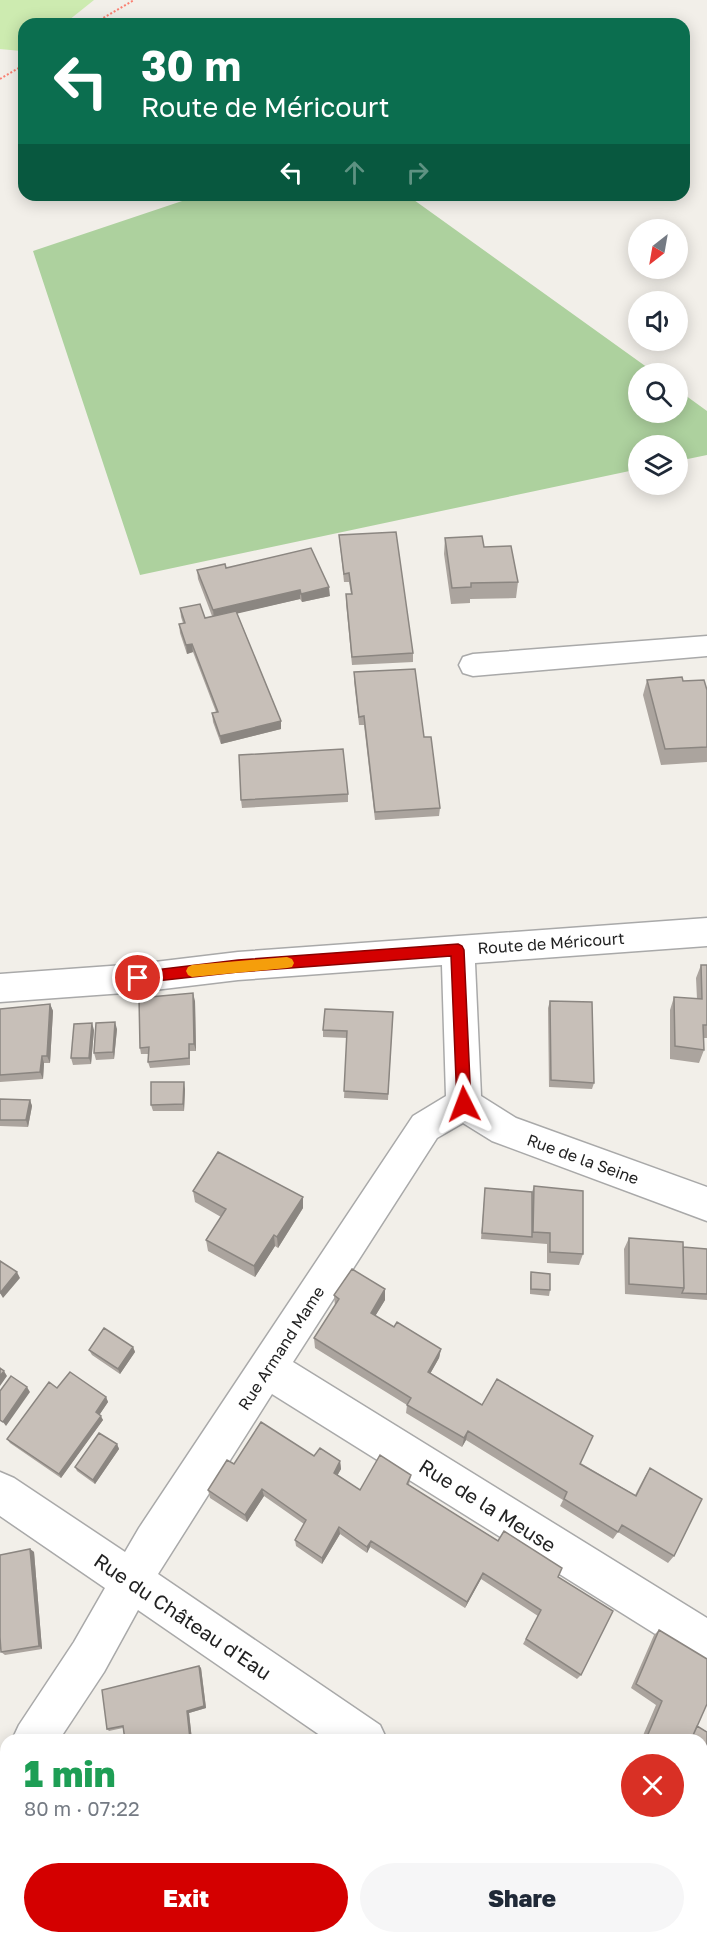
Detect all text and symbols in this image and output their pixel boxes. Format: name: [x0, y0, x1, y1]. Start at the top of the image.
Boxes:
text: 30 m: [141, 40, 241, 90]
icon: left: [42, 42, 120, 120]
text: Route de Méricourt: [141, 91, 390, 123]
icon: left: [275, 156, 308, 189]
icon: ahead: [338, 156, 371, 189]
icon: right: [401, 156, 434, 189]
north arrow: [628, 219, 688, 279]
map controls: [628, 219, 688, 495]
button: sound: [628, 291, 688, 351]
button: search: [628, 363, 688, 423]
button: layers: [628, 435, 688, 495]
street label: Route de Méricourt: [477, 928, 625, 958]
pin: [112, 952, 163, 1003]
icon: arrive: [121, 961, 154, 994]
position arrow: [432, 1072, 496, 1136]
street label: Rue de la Seine: [524, 1129, 642, 1189]
street label: Rue Armand Mame: [234, 1282, 328, 1414]
street label: Rue de la Meuse: [415, 1453, 561, 1557]
street label: Rue du Château d'Eau: [90, 1548, 276, 1684]
text: 1 min: [24, 1752, 115, 1795]
button: close: [621, 1754, 684, 1817]
text: 80 m · 07:22: [24, 1796, 140, 1820]
button: Exit: [24, 1863, 348, 1932]
button: Share: [360, 1863, 684, 1932]

